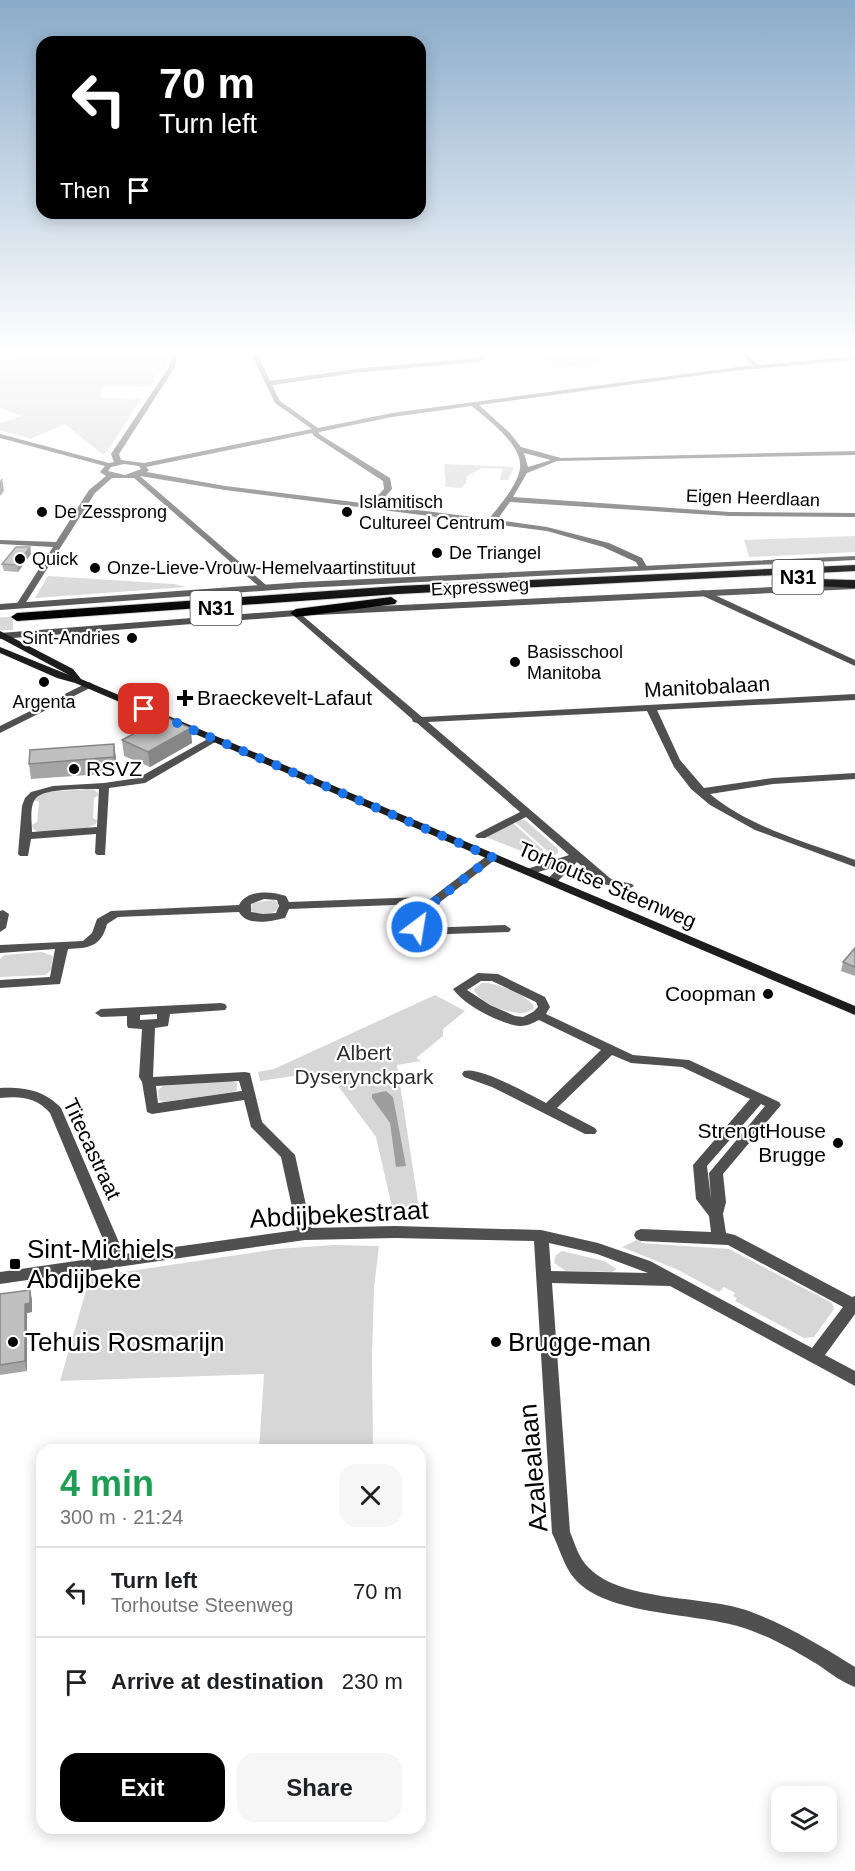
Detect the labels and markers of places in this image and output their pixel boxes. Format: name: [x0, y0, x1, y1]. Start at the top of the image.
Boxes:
place label: Islamitisch Cultureel Centrum: [359, 492, 505, 533]
place label: De Zessprong: [54, 502, 167, 522]
marker: De Zessprong: [35, 505, 49, 519]
marker: Islamitisch Cultureel Centrum: [340, 505, 354, 519]
place label: De Triangel: [449, 543, 541, 563]
marker: De Triangel: [430, 546, 444, 560]
place label: Quick: [32, 549, 79, 569]
marker: Quick: [13, 552, 27, 566]
place label: Onze-Lieve-Vrouw-Hemelvaartinstituut: [107, 558, 415, 578]
marker: Onze-Lieve-Vrouw-Hemelvaartinstituut: [88, 561, 102, 575]
place label: Sint-Andries: [22, 628, 120, 648]
marker: Sint-Andries: [125, 631, 139, 645]
place label: Basisschool Manitoba: [527, 642, 623, 683]
marker: Basisschool Manitoba: [508, 655, 522, 669]
marker: Argenta: [37, 675, 51, 689]
pin: [118, 683, 169, 734]
place label: Braeckevelt-Lafaut: [197, 686, 372, 709]
marker: Braeckevelt-Lafaut: [178, 691, 192, 705]
place label: Argenta: [12, 692, 77, 712]
place label: RSVZ: [86, 757, 142, 780]
marker: RSVZ: [67, 762, 81, 776]
place label: Coopman: [665, 982, 756, 1005]
marker: Coopman: [761, 987, 775, 1001]
place label: StrengtHouse Brugge: [698, 1119, 826, 1166]
marker: StrengtHouse Brugge: [831, 1136, 845, 1150]
place label: Sint-Michiels Abdijbeke: [27, 1234, 174, 1294]
marker: Sint-Michiels Abdijbeke: [8, 1257, 22, 1271]
place label: Tehuis Rosmarijn: [25, 1327, 224, 1357]
place label: Brugge-man: [508, 1327, 651, 1357]
marker: Tehuis Rosmarijn: [6, 1335, 20, 1349]
marker: Brugge-man: [489, 1335, 503, 1349]

